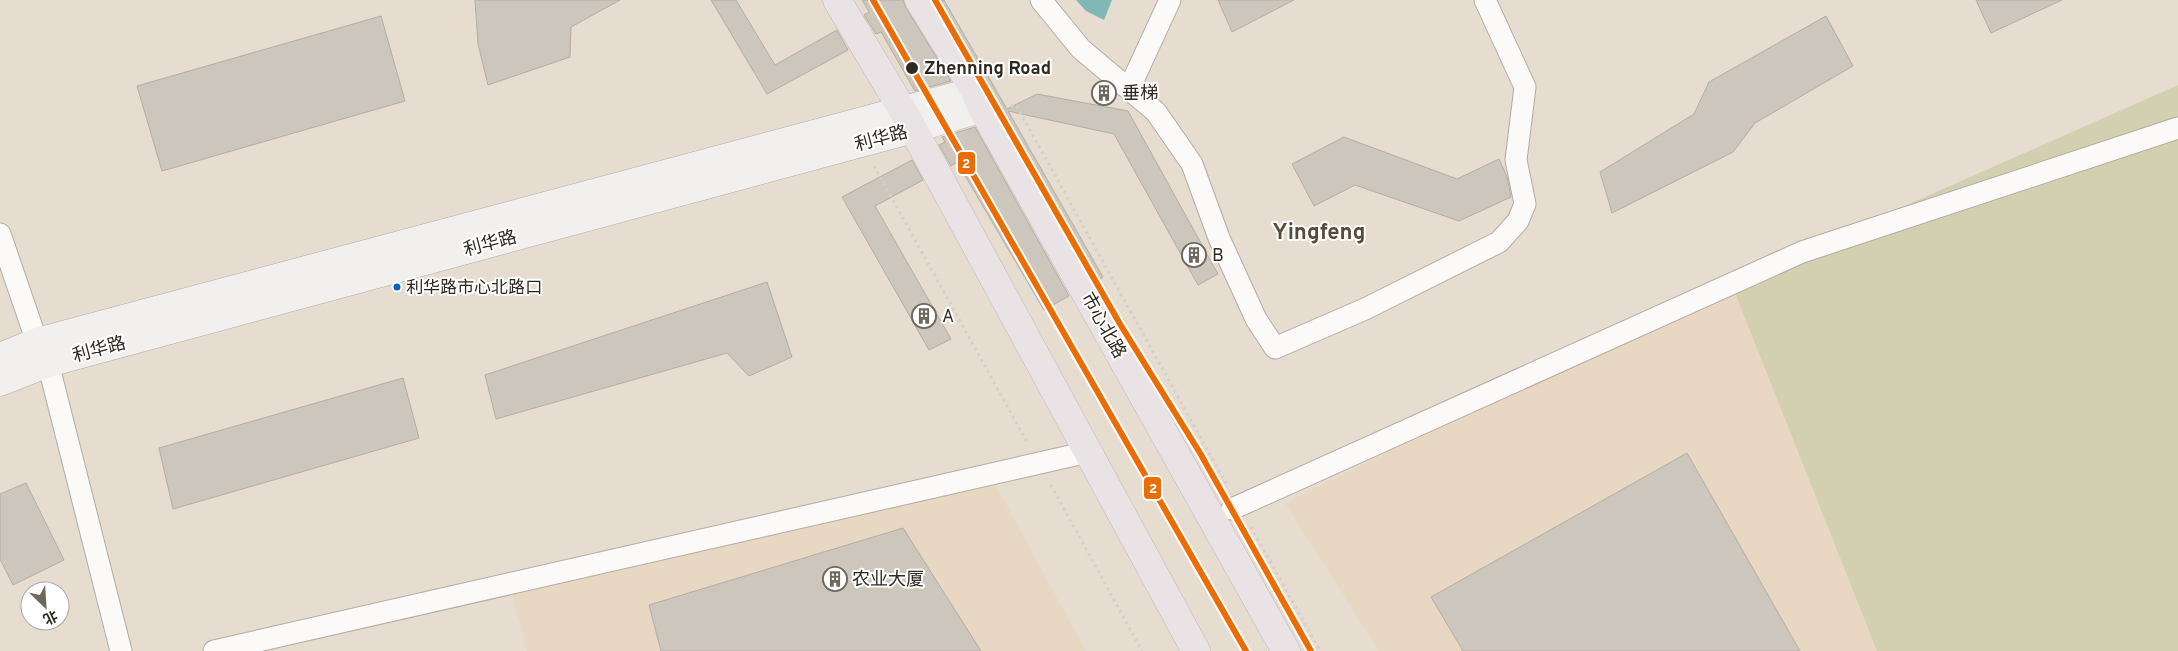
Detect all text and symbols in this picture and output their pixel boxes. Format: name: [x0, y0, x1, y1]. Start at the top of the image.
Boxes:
place label: Zhenning Road: [924, 58, 1051, 81]
marker: Zhenning Road: [904, 60, 920, 76]
building icon: 垂梯: [1091, 80, 1117, 106]
place label: 垂梯: [1122, 83, 1158, 106]
street label: 利华路: [852, 121, 910, 158]
line badge: 2: [957, 151, 976, 175]
text: 2: [962, 156, 970, 173]
district label: Yingfeng: [1273, 220, 1365, 247]
street label: 利华路: [461, 226, 519, 263]
building icon: B: [1181, 242, 1207, 268]
place label: B: [1212, 245, 1224, 268]
place label: 利华路市心北路口: [406, 278, 542, 300]
marker: 利华路市心北路口: [392, 282, 402, 292]
street label: 市心北路: [1075, 289, 1130, 363]
building icon: A: [911, 303, 937, 329]
place label: A: [942, 306, 954, 329]
street label: 利华路: [70, 332, 128, 369]
line badge: 2: [1143, 476, 1162, 500]
text: 2: [1149, 481, 1157, 498]
building icon: 农业大厦: [822, 566, 848, 592]
place label: 农业大厦: [852, 569, 924, 592]
north arrow: [20, 581, 70, 631]
text: 北: [40, 606, 60, 627]

